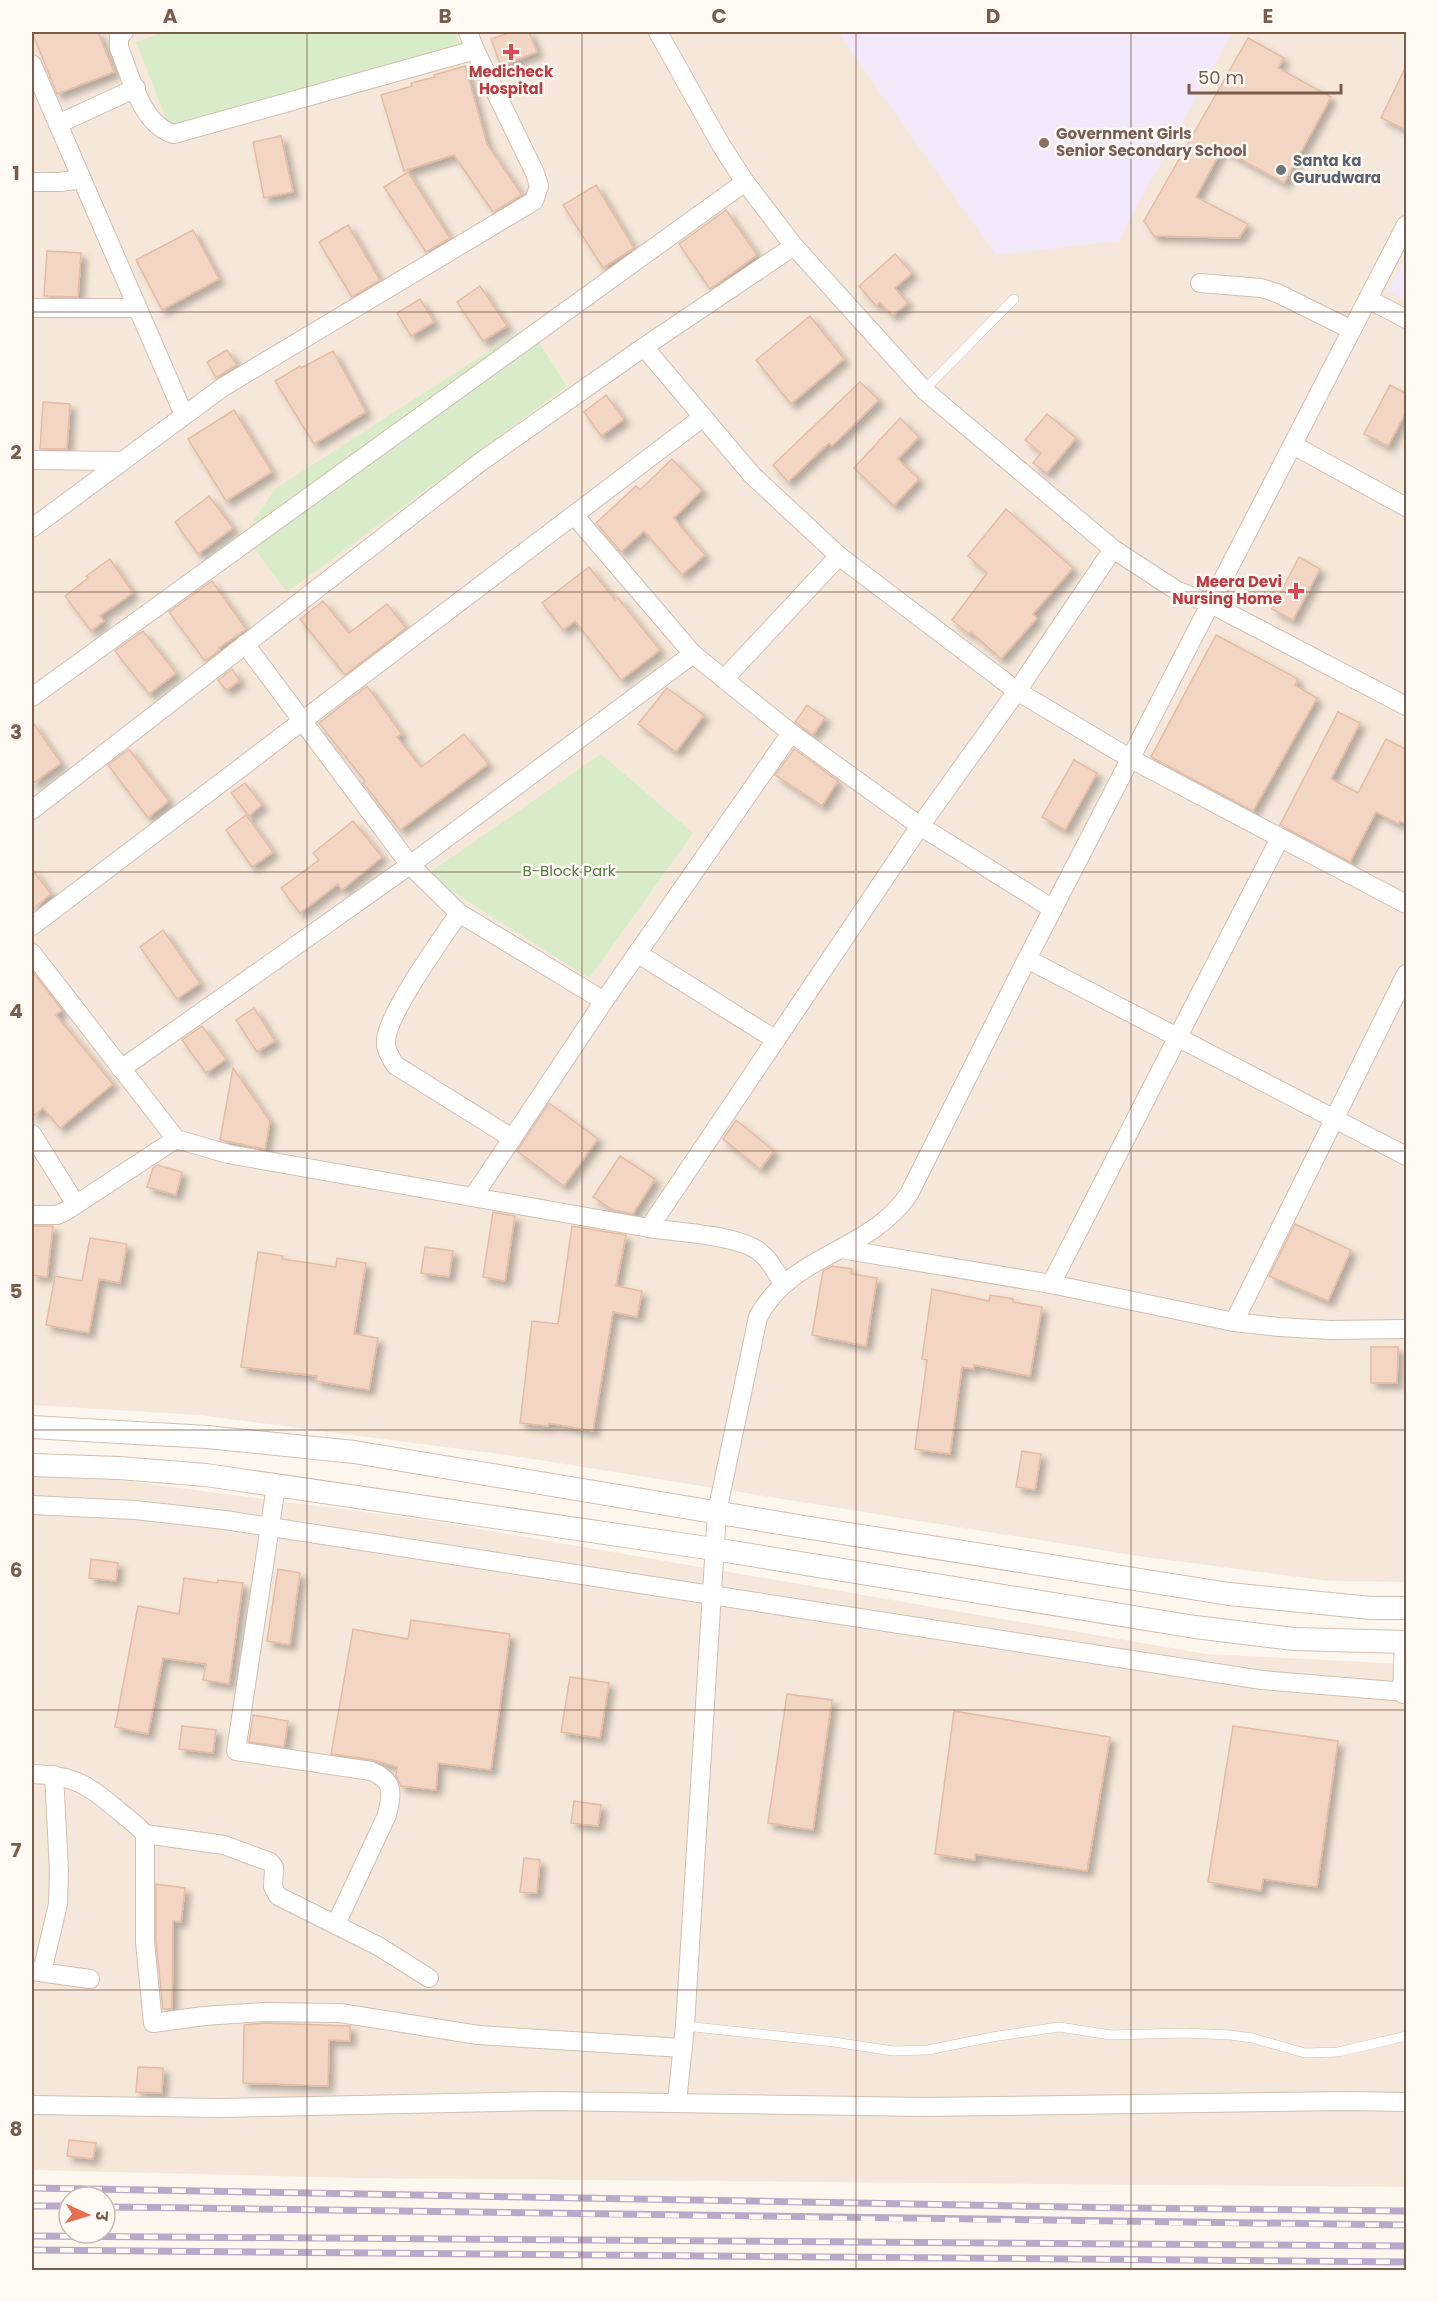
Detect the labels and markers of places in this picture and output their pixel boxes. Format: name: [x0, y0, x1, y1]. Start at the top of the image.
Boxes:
marker: Medicheck Hospital: [502, 43, 520, 61]
place label: Medicheck Hospital: [469, 61, 554, 99]
place label: Government Girls Senior Secondary School: [1056, 123, 1247, 161]
marker: Government Girls Senior Secondary School: [1037, 136, 1051, 150]
place label: Santa ka Gurudwara: [1293, 150, 1381, 188]
marker: Santa ka Gurudwara: [1274, 163, 1288, 177]
place label: Meera Devi Nursing Home: [1172, 571, 1282, 609]
marker: Meera Devi Nursing Home: [1287, 582, 1305, 600]

